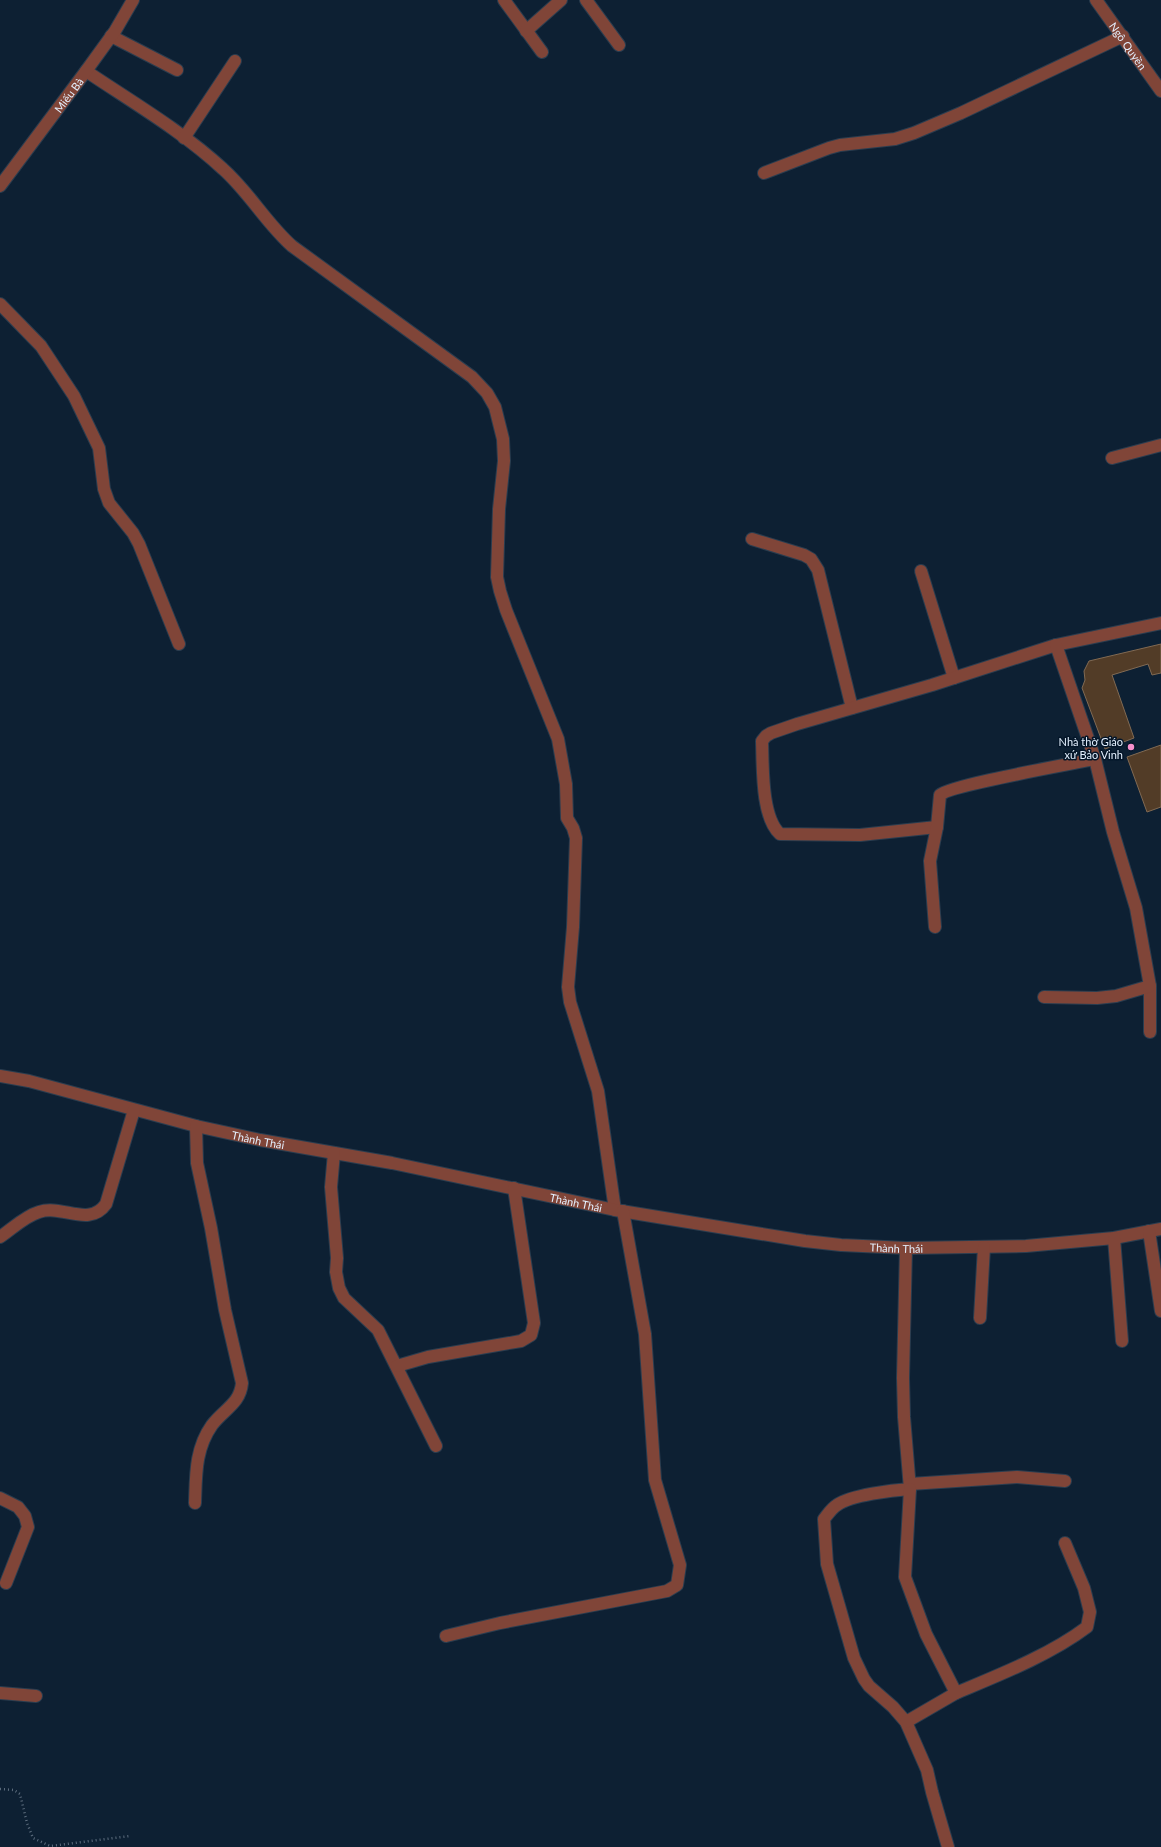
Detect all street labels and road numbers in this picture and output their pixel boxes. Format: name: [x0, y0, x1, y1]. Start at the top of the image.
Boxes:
street label: Ngô Quyền: [1107, 19, 1150, 72]
street label: Miếu Bà: [51, 75, 85, 115]
street label: Thành Thái: [231, 1128, 286, 1151]
street label: Thành Thái: [549, 1190, 604, 1214]
street label: Thành Thái: [869, 1240, 924, 1255]

